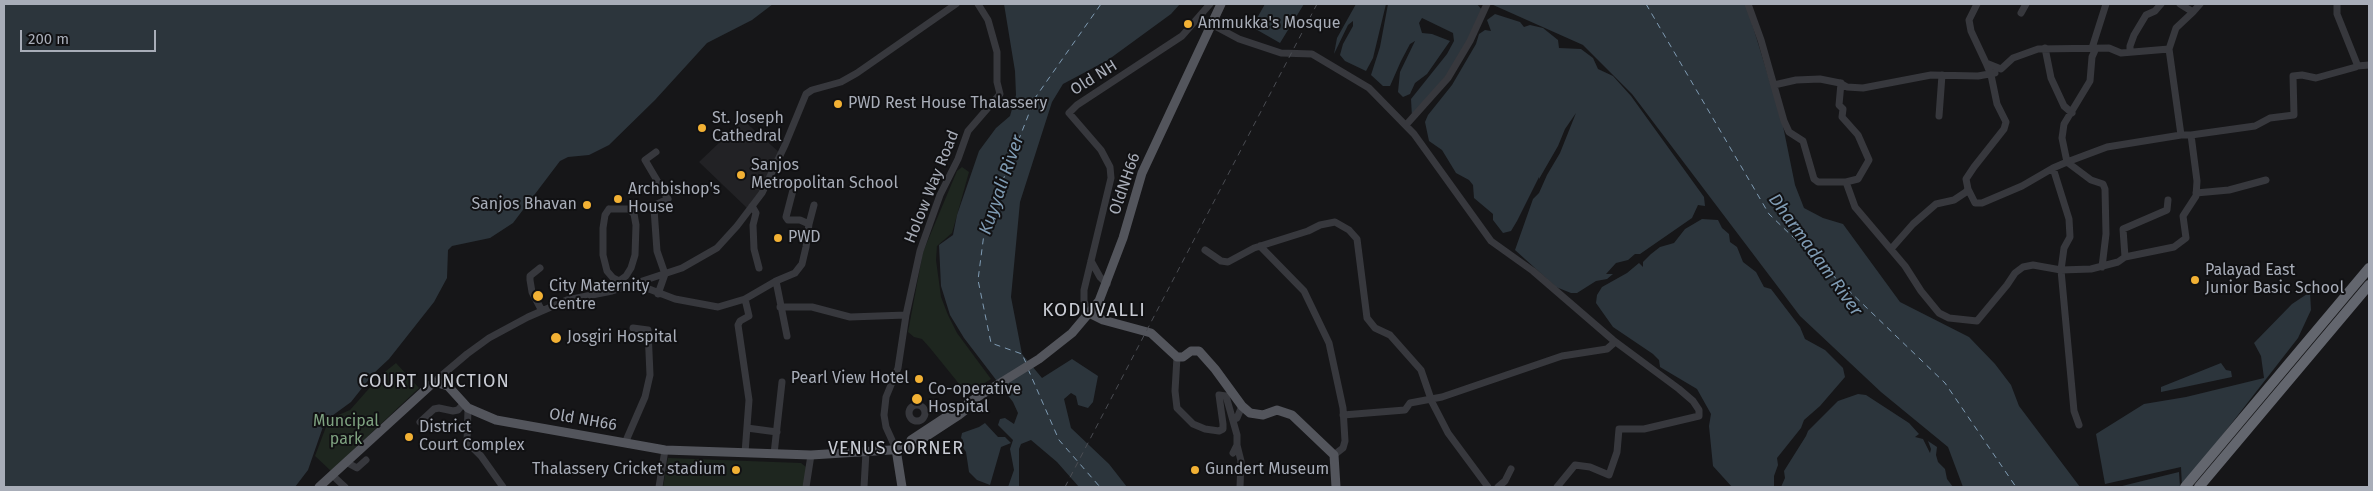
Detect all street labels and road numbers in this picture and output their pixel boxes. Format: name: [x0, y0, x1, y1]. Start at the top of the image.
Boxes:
street label: Old NH: [1067, 56, 1121, 100]
street label: Holow Way Road: [901, 128, 963, 246]
street label: OldNH66: [1105, 151, 1145, 217]
street label: Old NH66: [548, 405, 618, 435]

